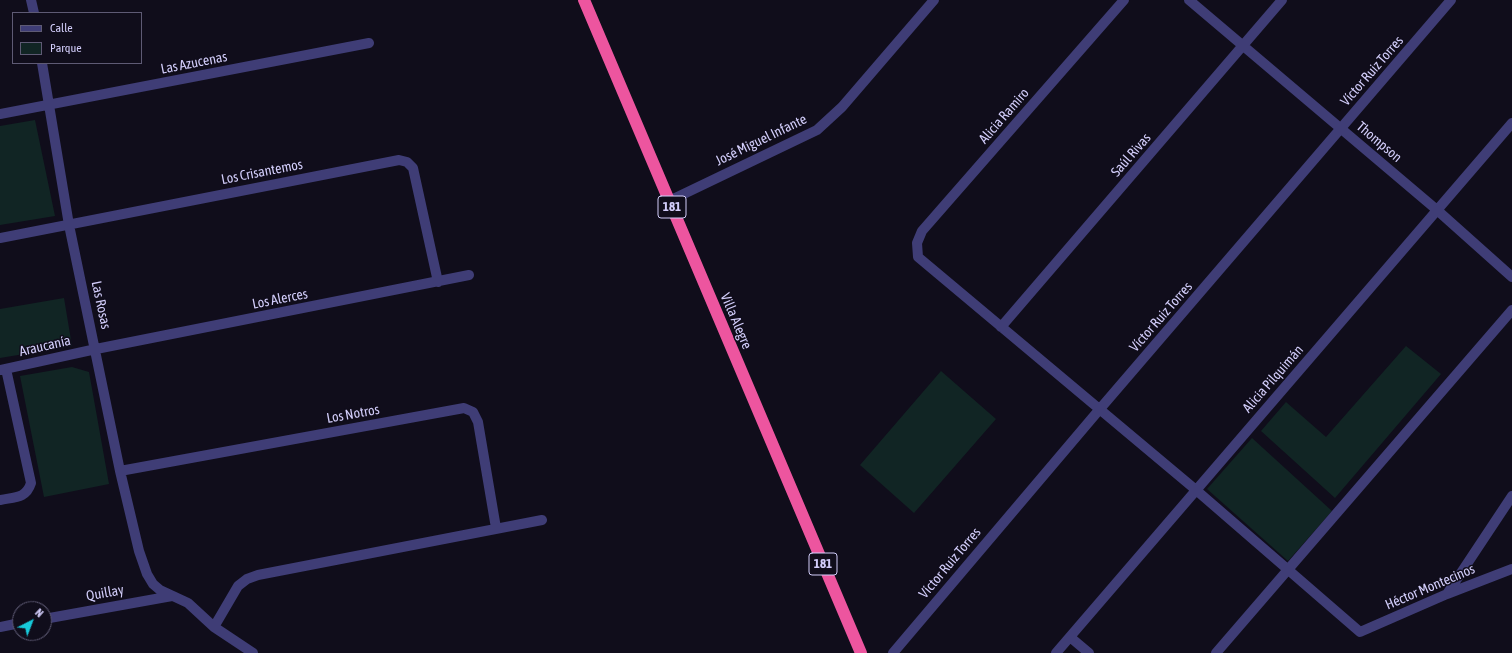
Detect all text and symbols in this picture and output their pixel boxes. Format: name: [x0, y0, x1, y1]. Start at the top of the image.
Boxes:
legend: [12, 12, 142, 64]
text: Calle: [50, 21, 73, 35]
street label: Víctor Ruiz Torres: [1337, 33, 1407, 109]
text: Parque: [50, 41, 82, 55]
street label: Las Azucenas: [159, 48, 229, 78]
street label: Alicia Ramiro: [975, 85, 1033, 147]
street label: José Miguel Infante: [713, 111, 809, 169]
street label: Thompson: [1353, 118, 1405, 166]
street label: Saúl Rivas: [1108, 130, 1154, 180]
street label: Los Crisantemos: [220, 156, 304, 188]
road number: 181: [658, 196, 686, 218]
street label: Las Rosas: [88, 279, 114, 331]
street label: Víctor Ruiz Torres: [1126, 279, 1196, 355]
street label: Los Alerces: [251, 285, 309, 313]
street label: Villa Alegre: [717, 290, 755, 352]
street label: Araucanía: [18, 332, 72, 360]
street label: Alicia Pilquimán: [1239, 342, 1307, 416]
street label: Los Notros: [325, 401, 381, 427]
street label: Víctor Ruiz Torres: [916, 524, 984, 602]
road number: 181: [809, 553, 837, 575]
street label: Héctor Montecinos: [1383, 561, 1477, 613]
street label: Quillay: [85, 581, 125, 605]
north arrow: [12, 601, 52, 641]
text: N: [33, 606, 46, 619]

